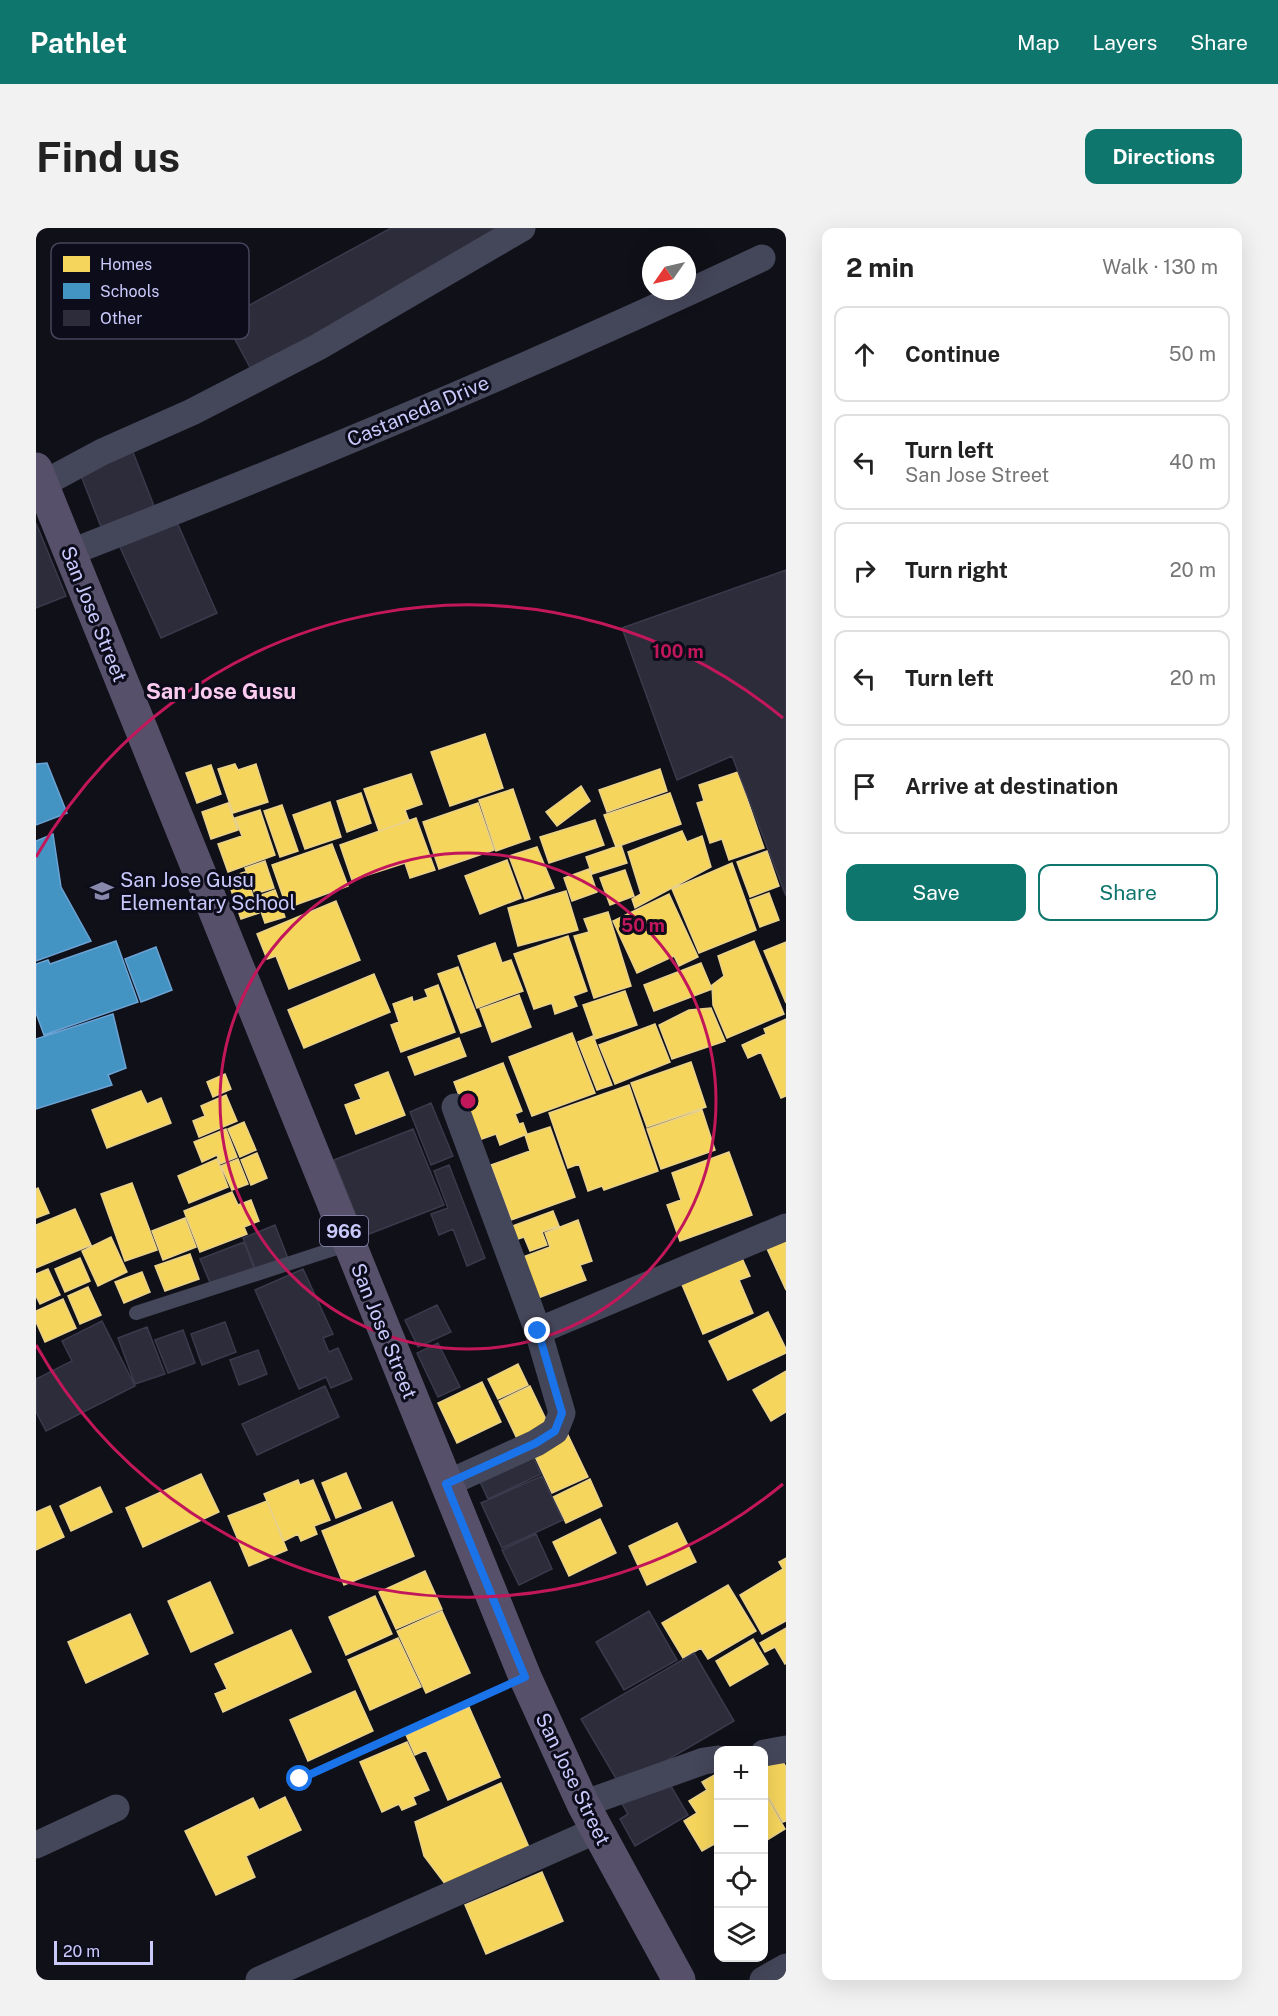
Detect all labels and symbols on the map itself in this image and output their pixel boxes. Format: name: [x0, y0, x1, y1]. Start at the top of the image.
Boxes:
legend: [51, 243, 249, 339]
north arrow: [642, 246, 696, 300]
text: Homes: [100, 255, 152, 274]
text: Schools: [100, 282, 159, 301]
text: Other: [100, 309, 142, 328]
street label: Castaneda Drive: [343, 370, 493, 452]
street label: San Jose Street: [56, 543, 132, 685]
text: 100 m: [652, 641, 704, 662]
district label: San Jose Gusu: [146, 678, 296, 704]
place label: San Jose Gusu Elementary School: [120, 868, 295, 915]
school or university icon: San Jose Gusu Elementary School: [89, 878, 115, 904]
text: 50 m: [621, 915, 665, 936]
centre of rings: [458, 1091, 478, 1111]
road number: 966: [320, 1216, 368, 1246]
street label: San Jose Street: [346, 1260, 422, 1402]
route end: [524, 1317, 550, 1343]
street label: San Jose Street: [531, 1709, 615, 1849]
route start: [286, 1765, 312, 1791]
scale bar: [54, 1938, 153, 1966]

